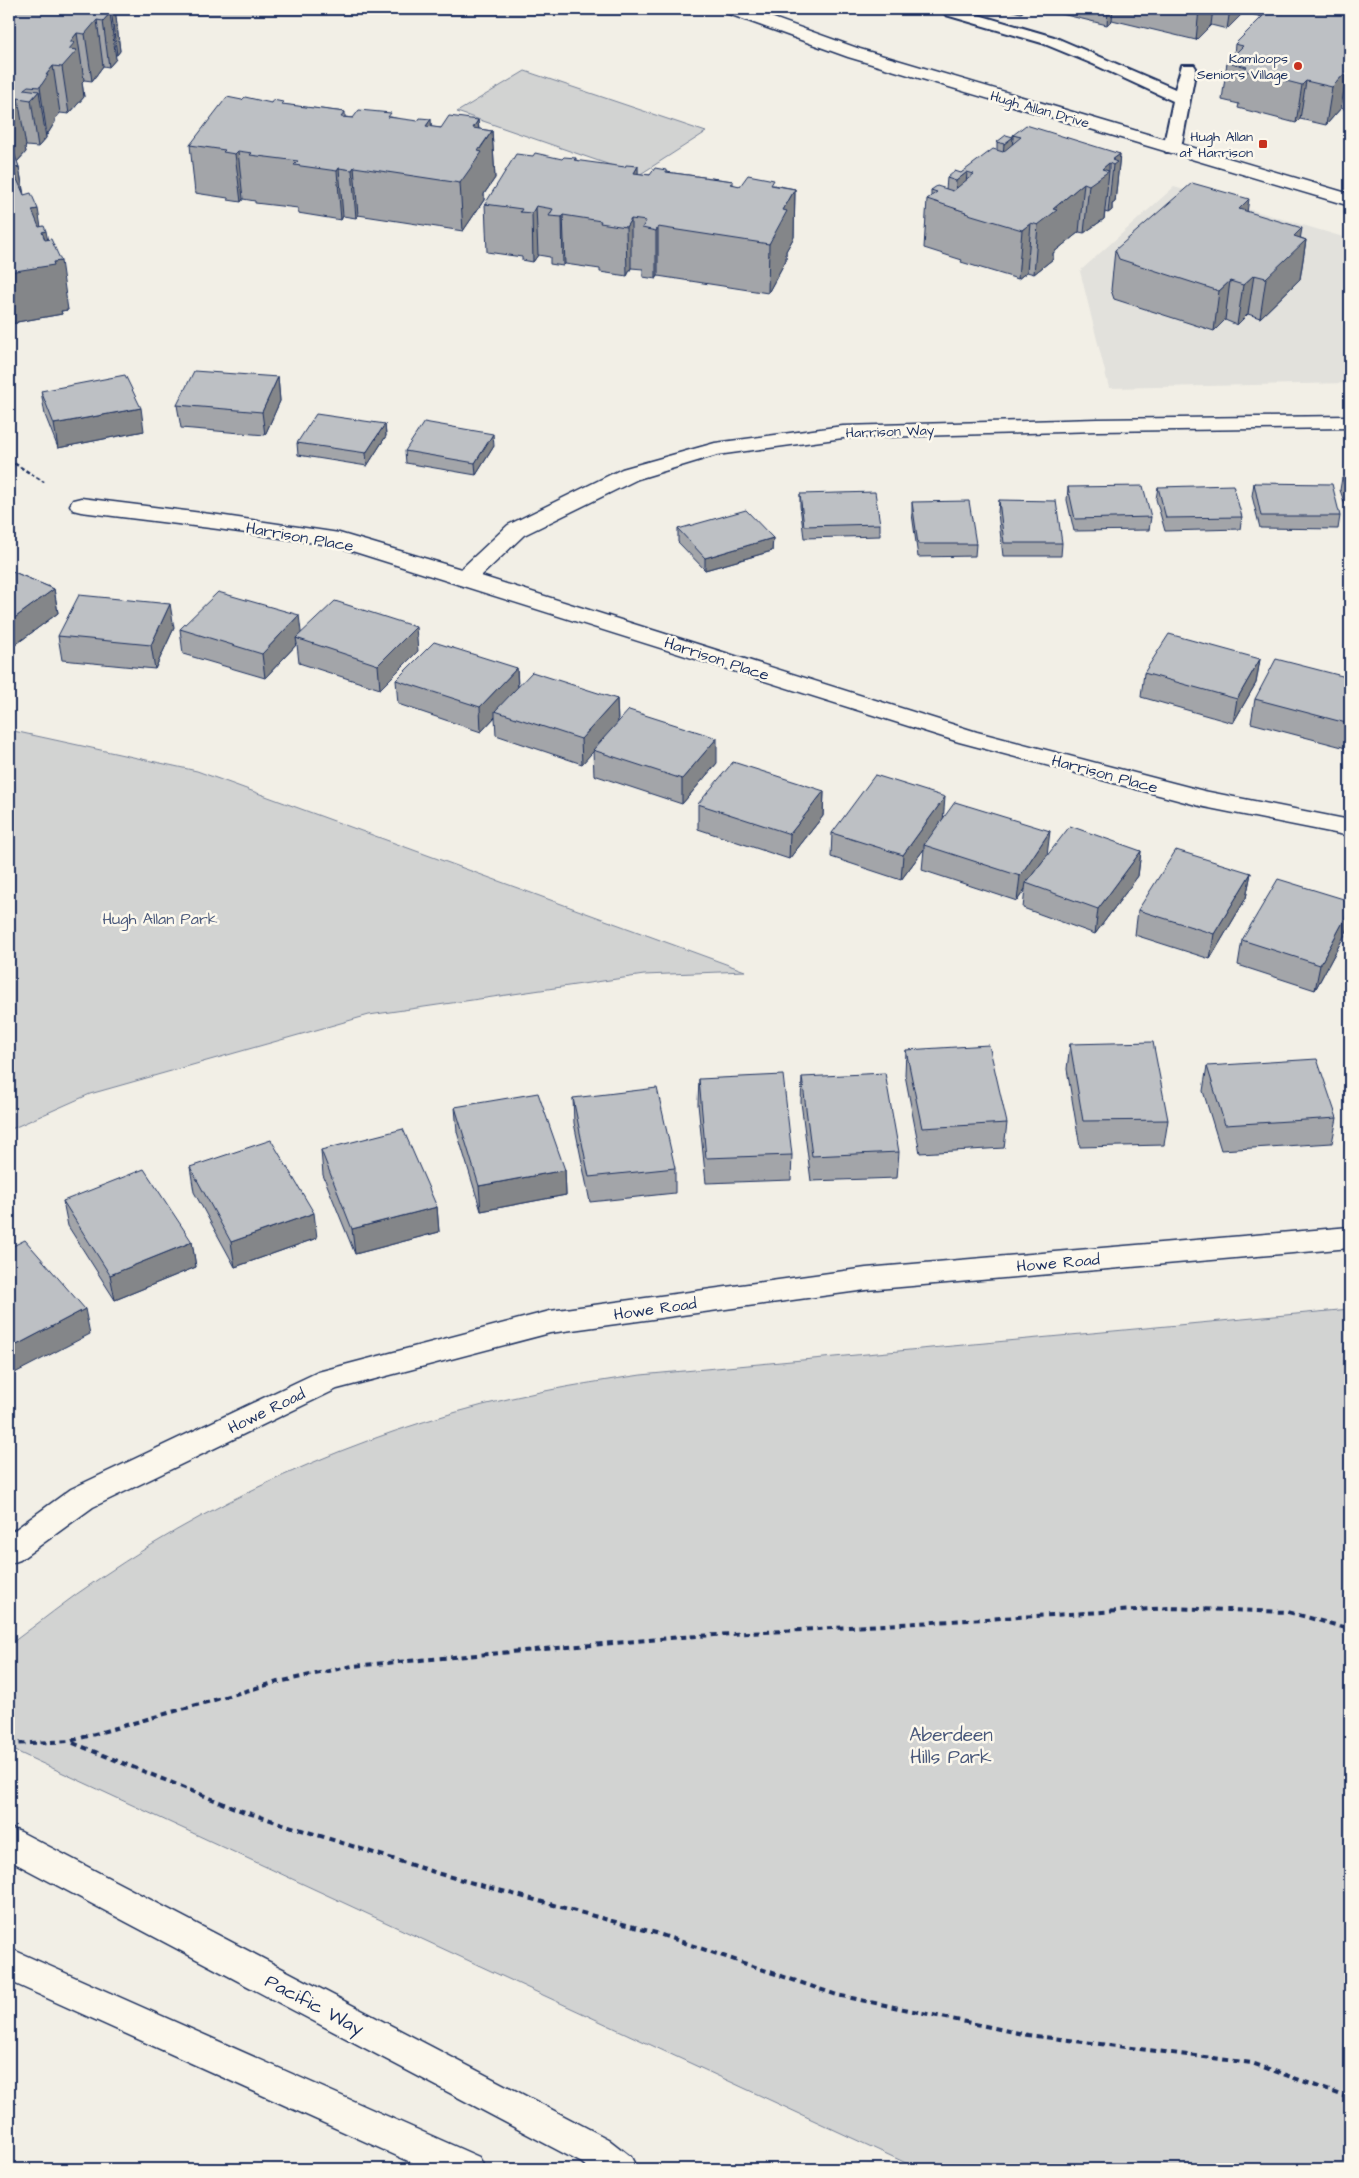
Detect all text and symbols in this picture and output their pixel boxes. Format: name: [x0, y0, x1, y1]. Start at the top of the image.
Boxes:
place label: Kamloops Seniors Village: [1197, 49, 1288, 85]
marker: Kamloops Seniors Village: [1292, 60, 1304, 72]
street label: Hugh Allan Drive: [988, 86, 1092, 134]
place label: Hugh Allan at Harrison: [1180, 127, 1253, 163]
marker: Hugh Allan at Harrison: [1257, 138, 1269, 150]
street label: Harrison Way: [845, 420, 935, 444]
street label: Harrison Place: [244, 517, 356, 557]
street label: Harrison Place: [661, 632, 772, 686]
street label: Harrison Place: [1049, 749, 1161, 799]
park label: Hugh Allan Park: [102, 908, 218, 931]
street label: Howe Road: [1016, 1248, 1101, 1278]
street label: Howe Road: [612, 1292, 698, 1326]
street label: Howe Road: [224, 1383, 309, 1439]
park label: Aberdeen Hills Park: [909, 1722, 993, 1771]
street label: Pacific Way: [260, 1968, 369, 2044]

